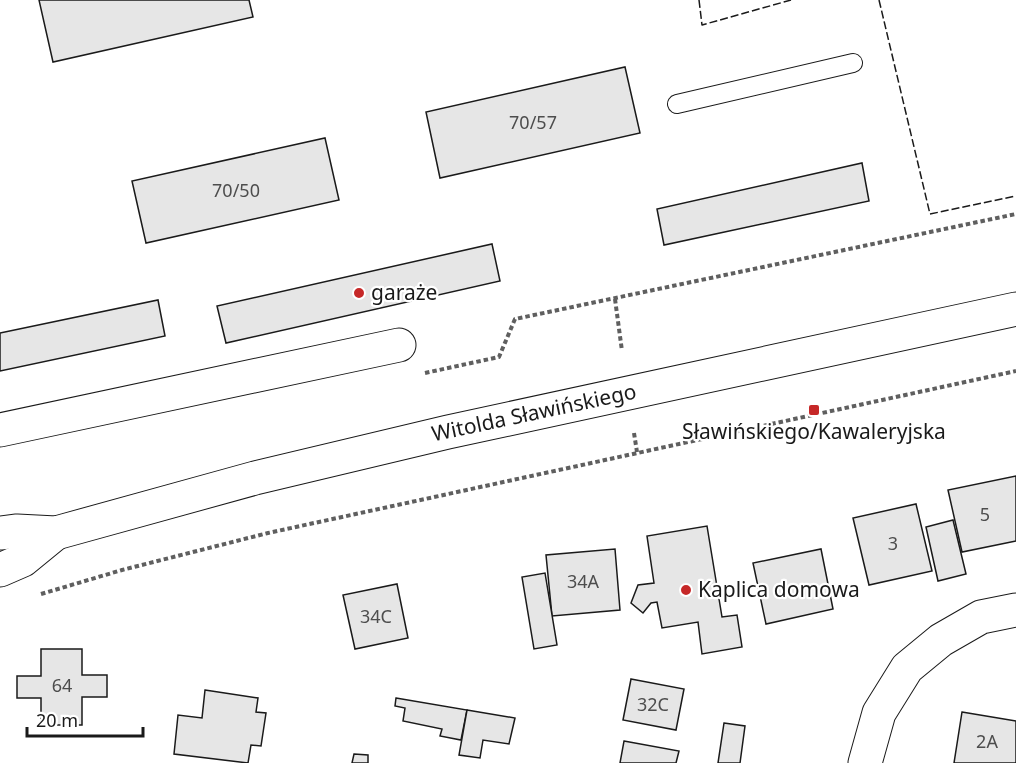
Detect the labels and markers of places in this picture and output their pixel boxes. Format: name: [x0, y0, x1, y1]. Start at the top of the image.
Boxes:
place label: garaże: [371, 278, 437, 306]
marker: garaże: [352, 286, 366, 300]
marker: Sławińskiego/Kawaleryjska: [807, 403, 821, 417]
place label: Sławińskiego/Kawaleryjska: [682, 417, 946, 445]
place label: Kaplica domowa: [698, 575, 860, 603]
marker: Kaplica domowa: [679, 583, 693, 597]

